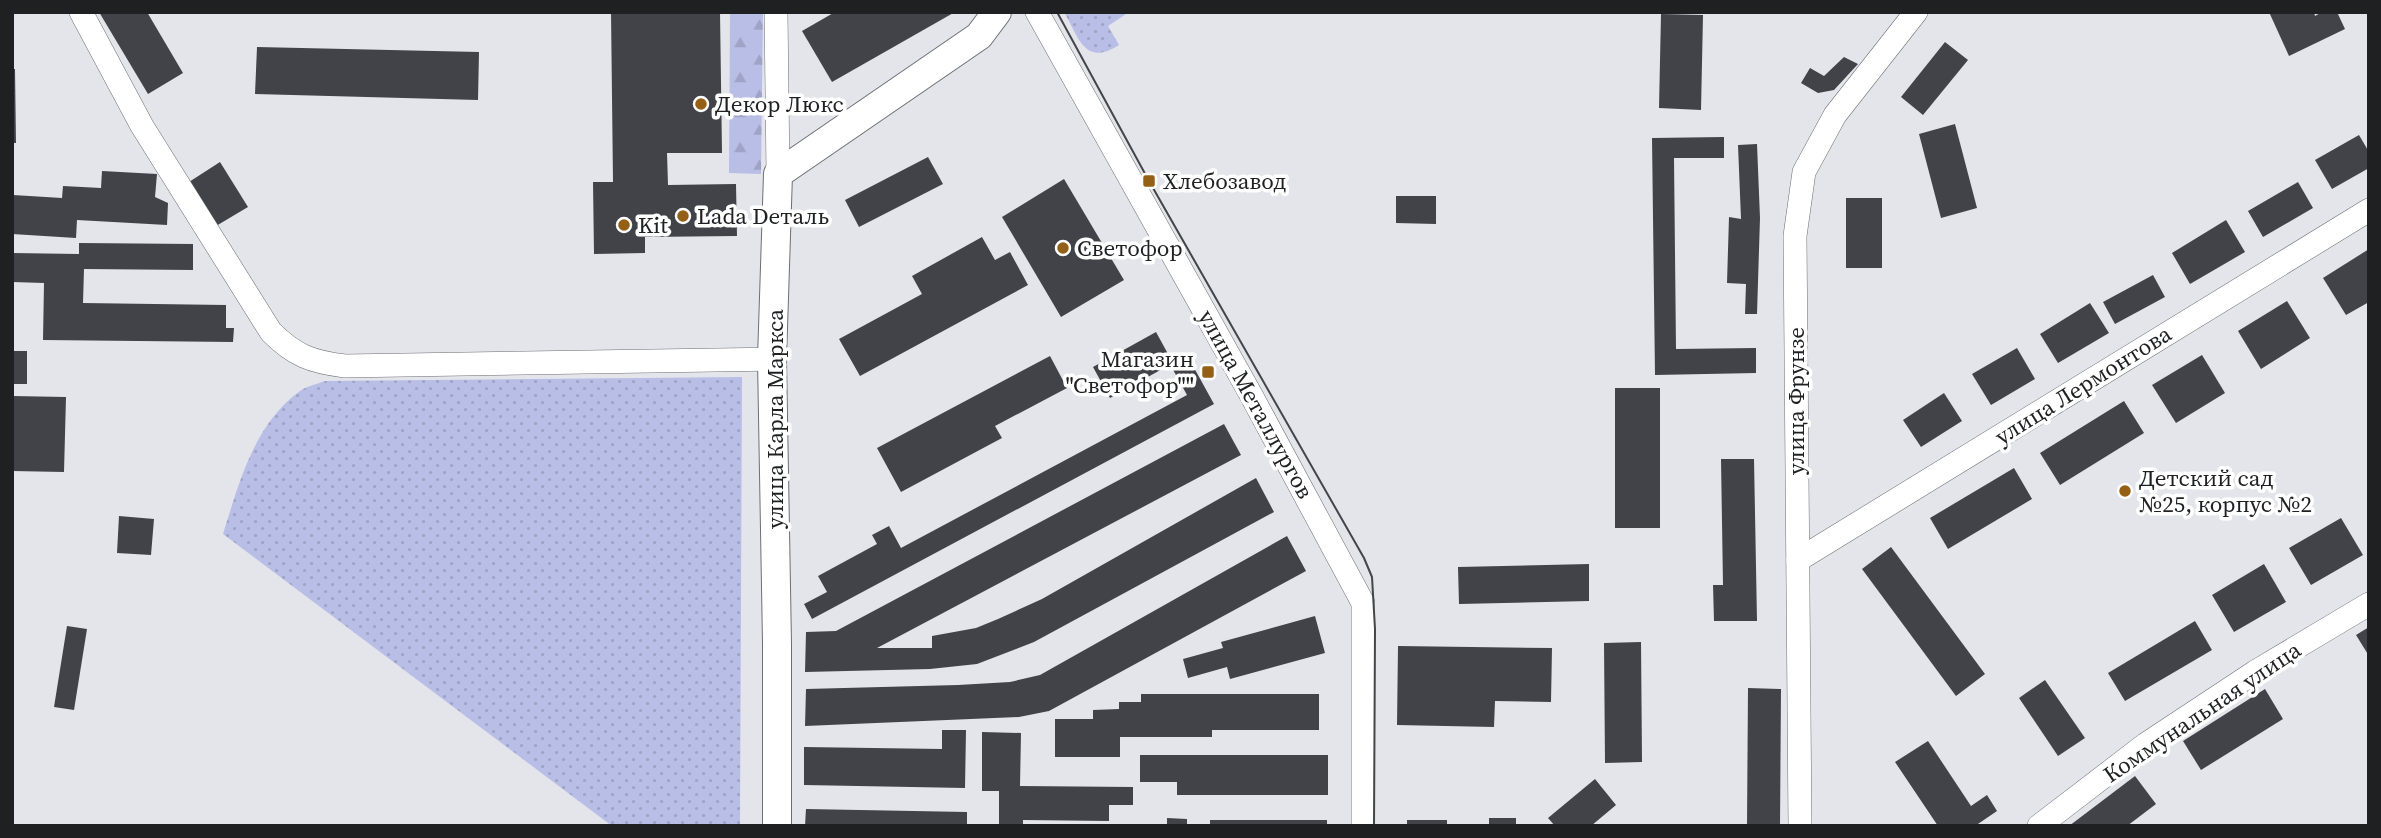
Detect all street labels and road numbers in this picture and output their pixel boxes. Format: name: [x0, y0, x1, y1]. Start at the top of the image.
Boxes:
street label: улица Металлургов: [1191, 304, 1321, 504]
street label: улица Карла Маркса: [759, 309, 791, 529]
street label: улица Лермонтова: [1989, 318, 2178, 452]
street label: улица Фрунзе: [1780, 327, 1812, 475]
street label: Коммунальная улица: [2097, 634, 2307, 790]

